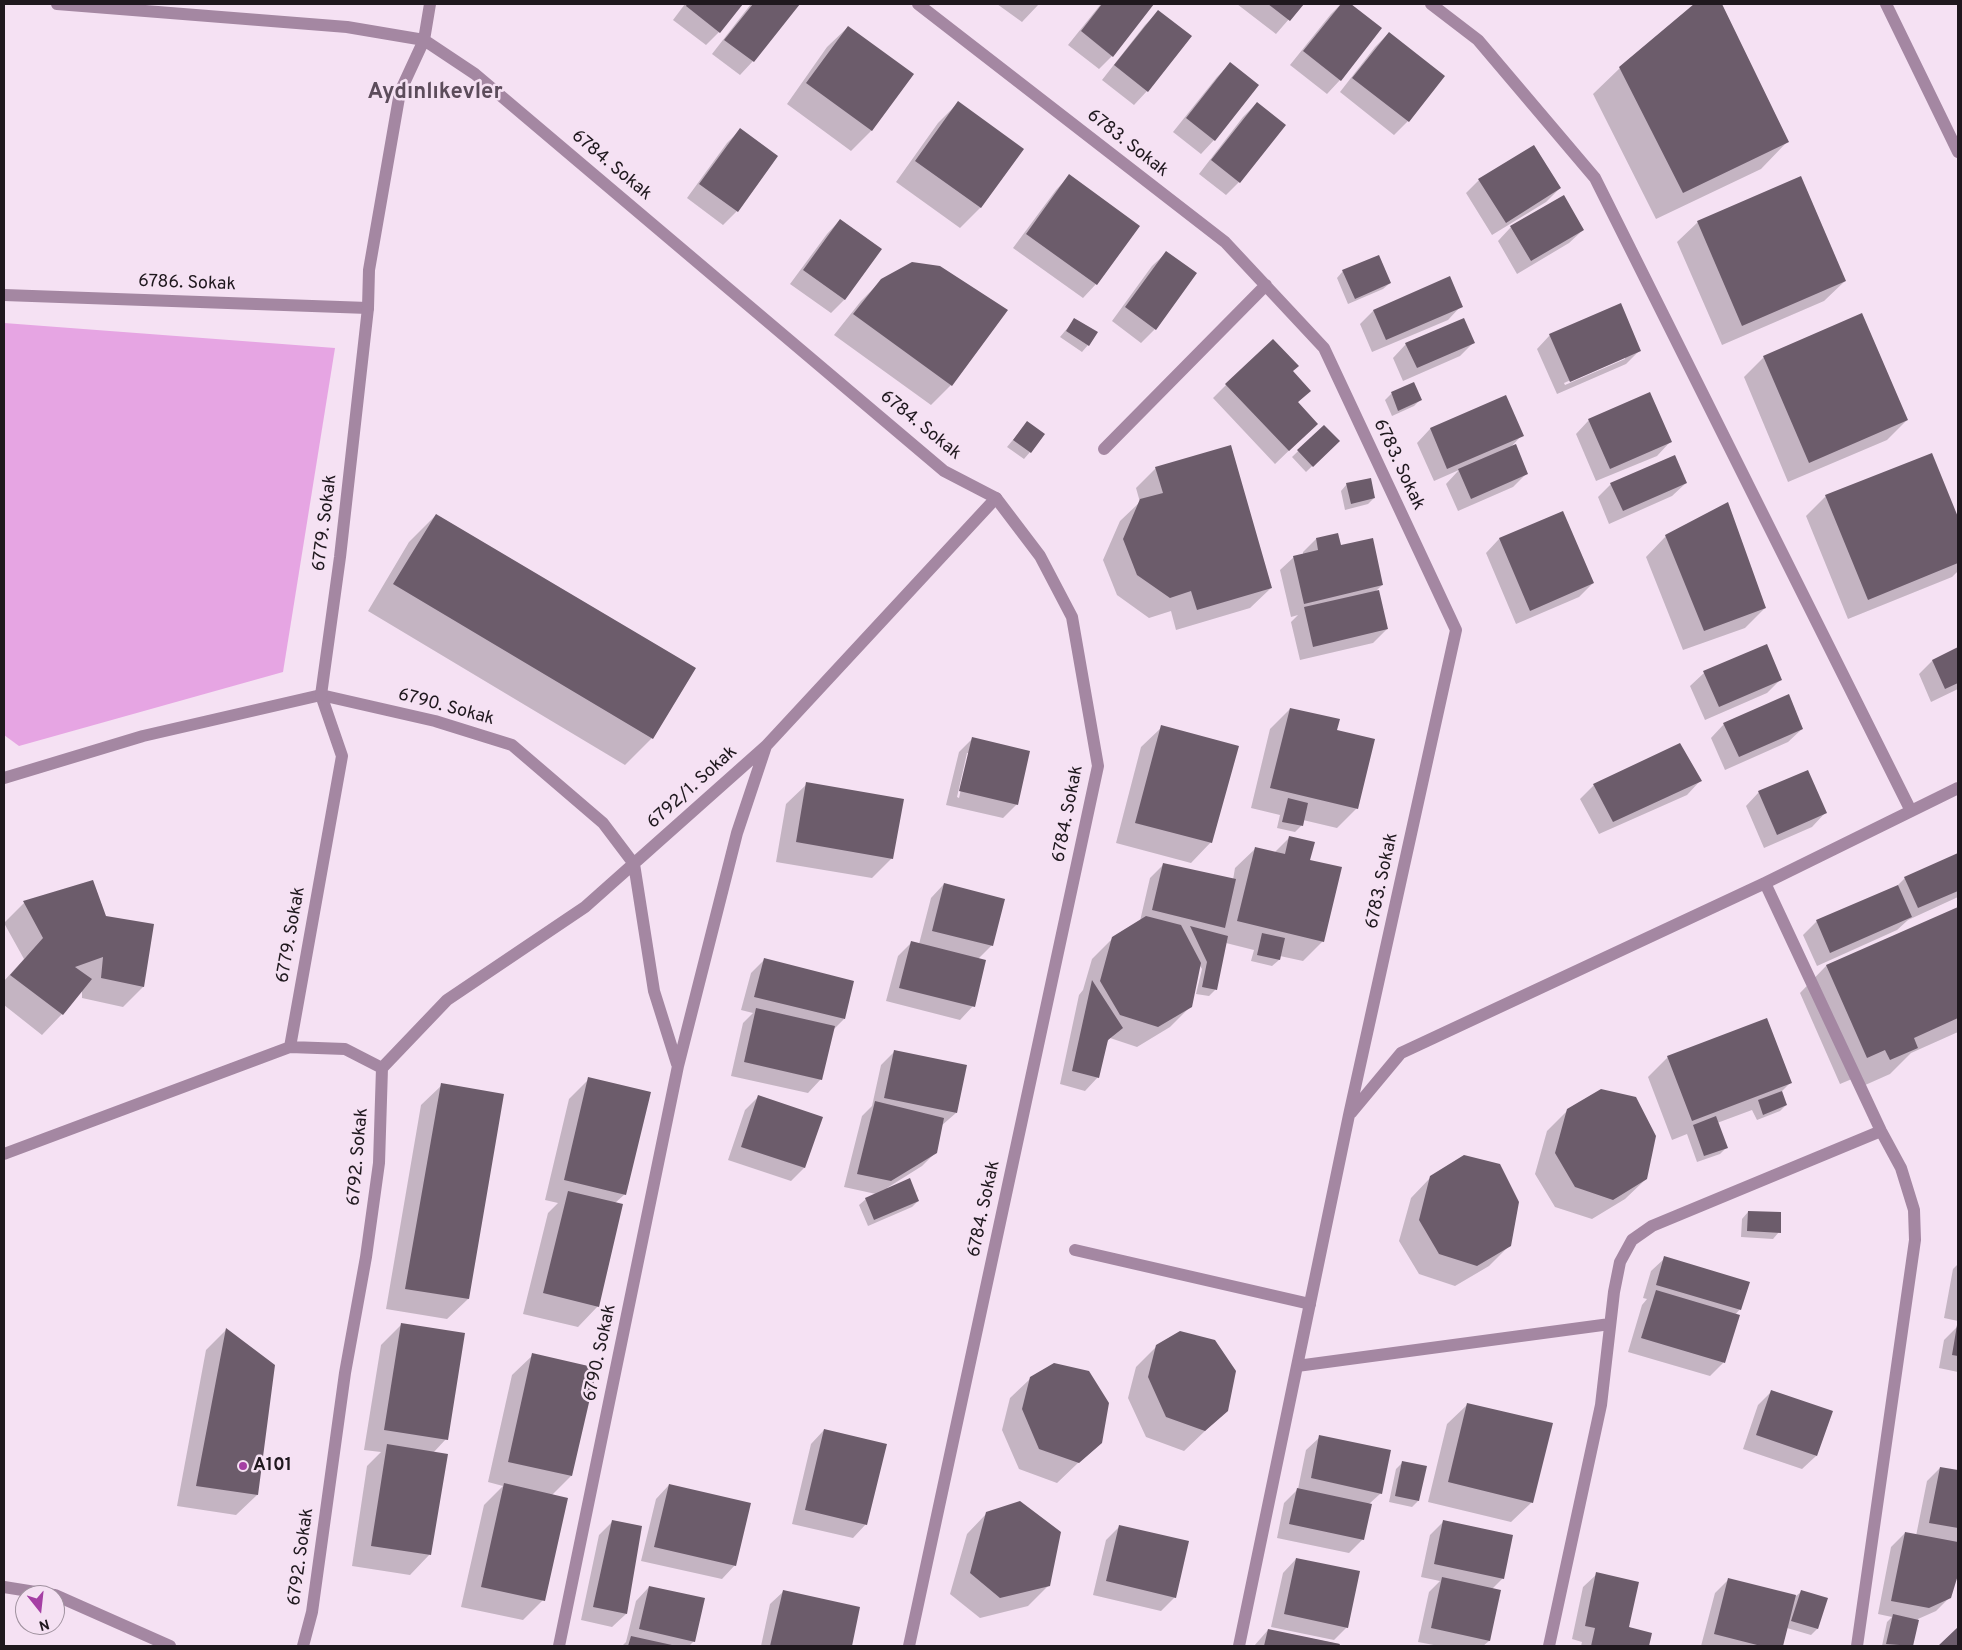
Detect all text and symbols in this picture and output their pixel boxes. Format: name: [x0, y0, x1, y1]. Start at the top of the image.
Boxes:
district label: Aydınlıkevler: [367, 81, 503, 107]
street label: 6783. Sokak: [1082, 105, 1172, 183]
street label: 6784. Sokak: [566, 126, 656, 206]
street label: 6786. Sokak: [138, 271, 236, 297]
street label: 6784. Sokak: [875, 387, 965, 465]
street label: 6783. Sokak: [1368, 416, 1428, 514]
street label: 6779. Sokak: [309, 473, 343, 573]
street label: 6790. Sokak: [395, 685, 497, 731]
street label: 6792/1. Sokak: [643, 742, 743, 834]
street label: 6784. Sokak: [1049, 764, 1089, 864]
street label: 6783. Sokak: [1362, 831, 1404, 931]
street label: 6779. Sokak: [273, 885, 311, 985]
street label: 6792. Sokak: [344, 1107, 374, 1207]
street label: 6784. Sokak: [964, 1159, 1006, 1259]
street label: 6790. Sokak: [580, 1302, 622, 1404]
place label: A101: [253, 1455, 292, 1477]
marker: A101: [237, 1460, 249, 1472]
street label: 6792. Sokak: [284, 1507, 320, 1607]
north arrow: [15, 1585, 65, 1635]
text: N: [37, 1614, 51, 1633]

